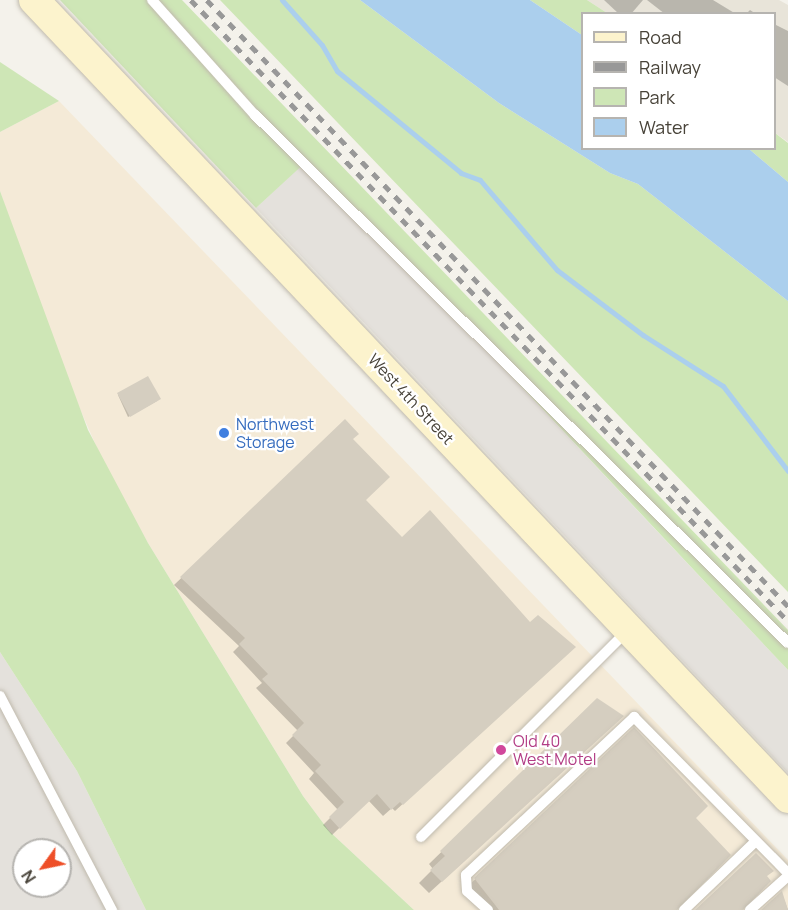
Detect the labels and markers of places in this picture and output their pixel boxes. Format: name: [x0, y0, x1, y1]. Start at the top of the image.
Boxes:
place label: Northwest Storage: [236, 414, 314, 452]
marker: Northwest Storage: [217, 426, 231, 440]
place label: Old 40 West Motel: [513, 731, 596, 769]
marker: Old 40 West Motel: [494, 743, 508, 757]

